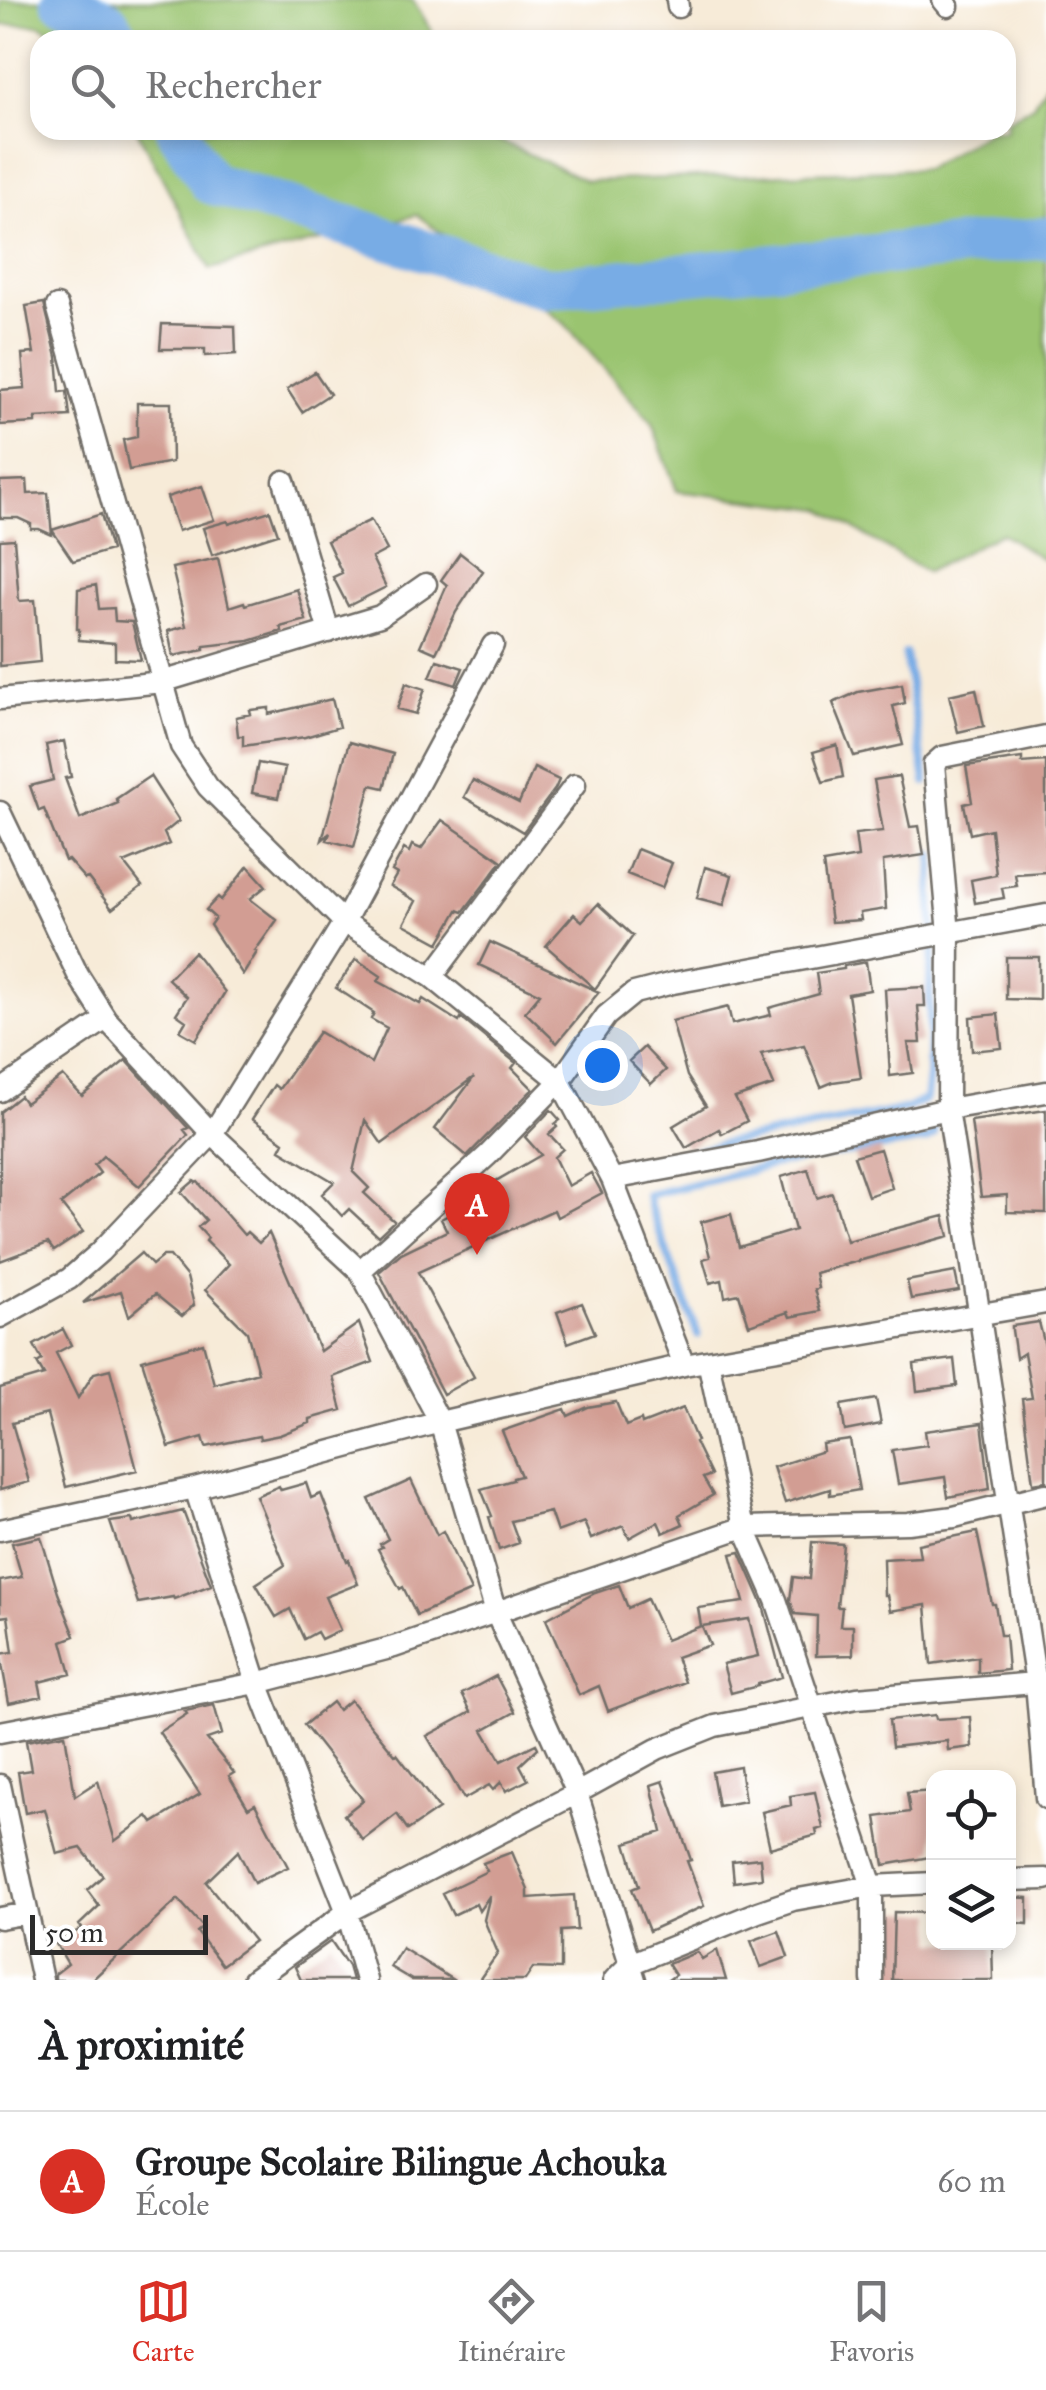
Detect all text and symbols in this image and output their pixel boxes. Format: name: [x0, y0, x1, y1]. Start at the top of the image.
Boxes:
search box: [30, 30, 1016, 140]
icon: search: [65, 58, 120, 113]
text: Rechercher: [145, 62, 321, 108]
your location: [577, 1040, 628, 1091]
pin: A: [444, 1172, 510, 1255]
map controls: [926, 1770, 1016, 1950]
button: locate: [926, 1770, 1016, 1860]
button: layers: [926, 1860, 1016, 1950]
scale bar: [30, 1910, 208, 1954]
text: 50 m: [45, 1915, 104, 1950]
text: À proximité: [40, 2019, 244, 2071]
text: Groupe Scolaire Bilingue Achouka: [135, 2139, 666, 2185]
text: A: [62, 2162, 83, 2201]
text: 60 m: [937, 2162, 1006, 2201]
text: École: [135, 2185, 210, 2224]
tab: Carte: [132, 2274, 195, 2369]
tab: Itinéraire: [458, 2274, 566, 2369]
tab: Favoris: [829, 2274, 914, 2369]

